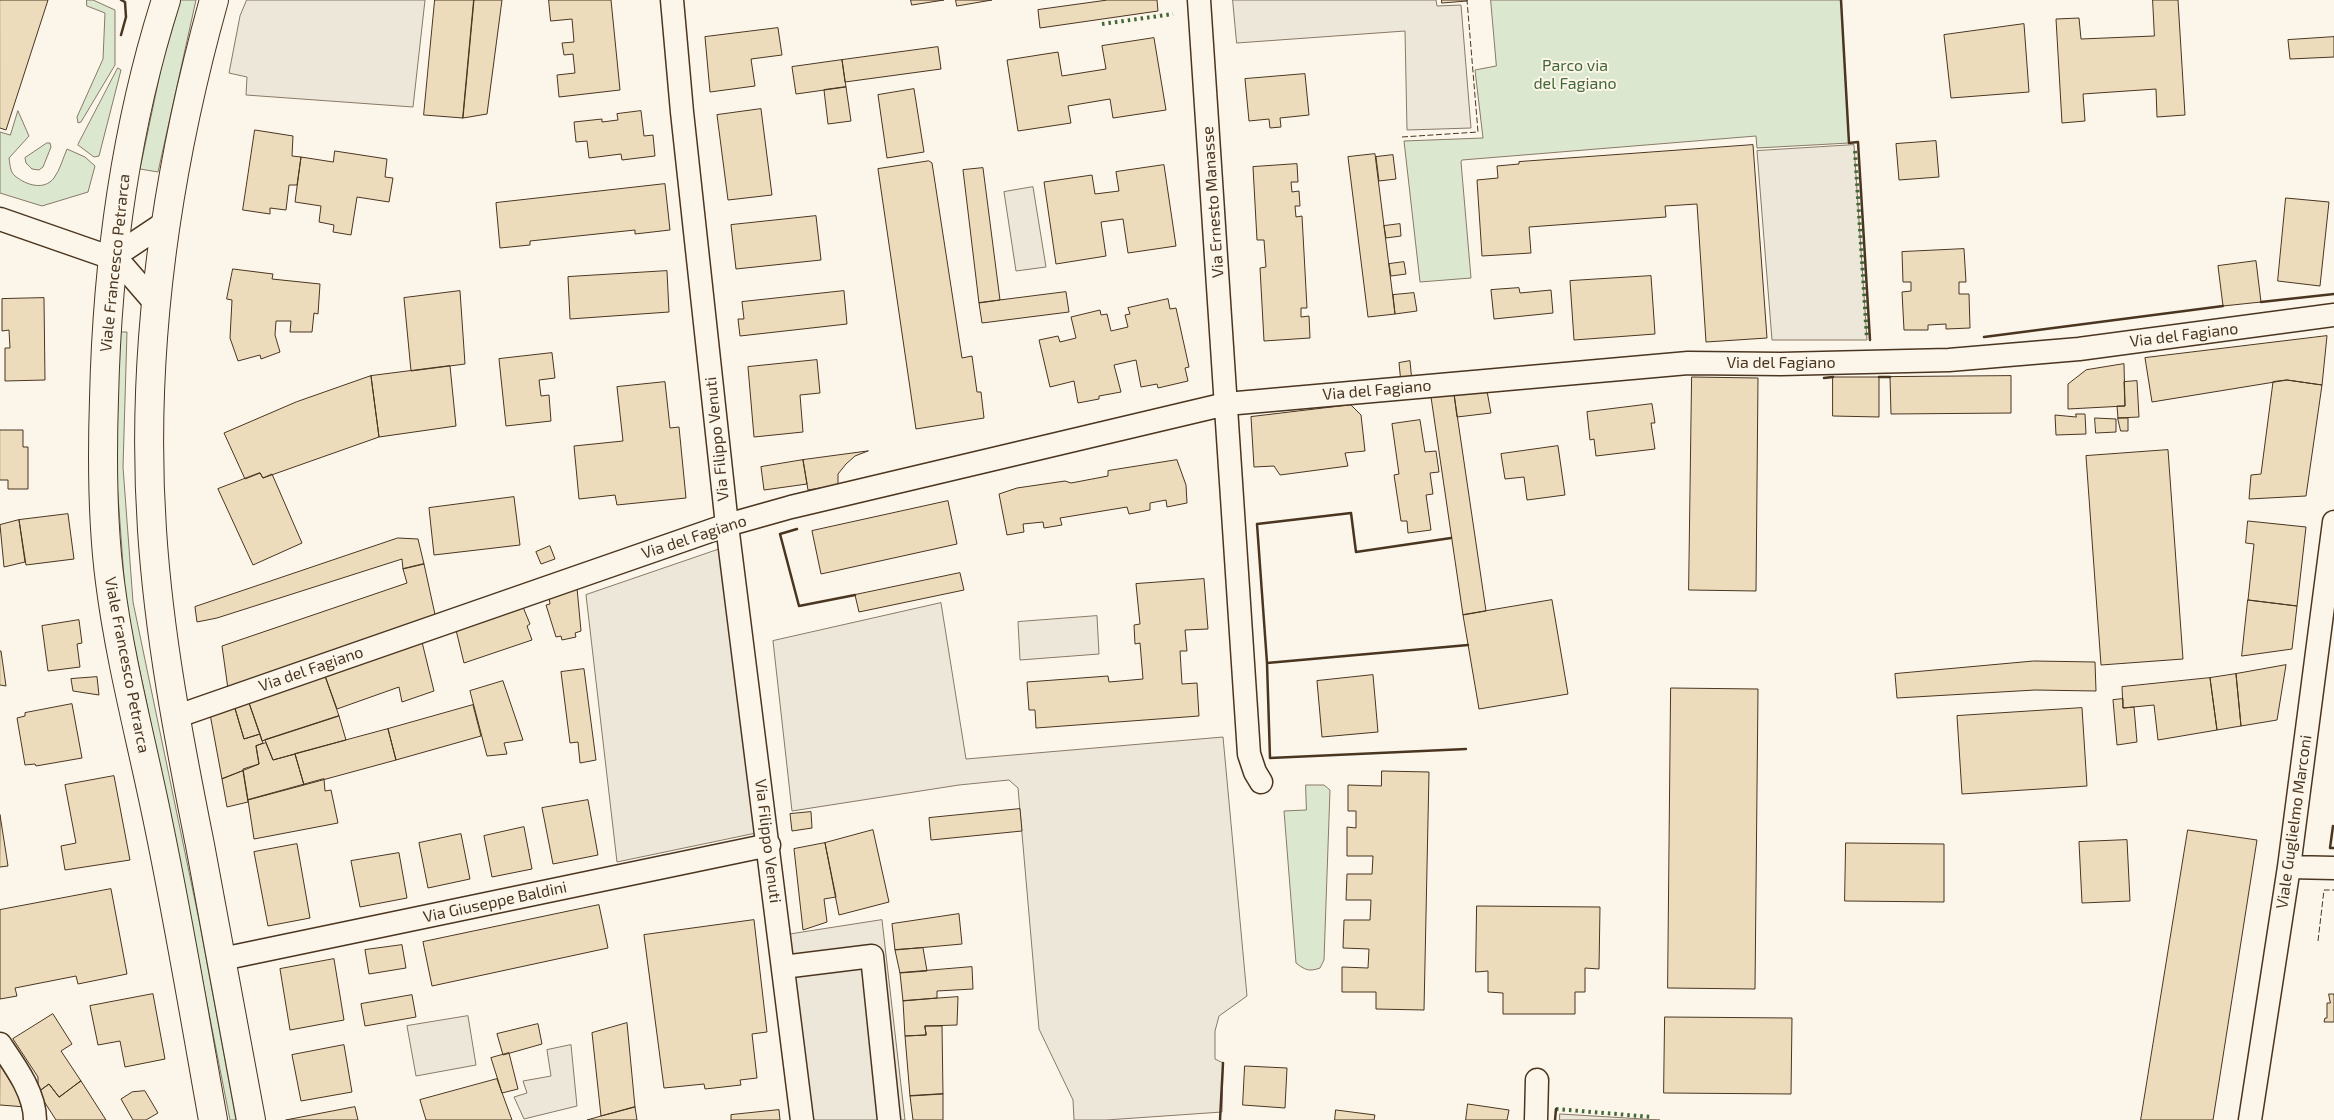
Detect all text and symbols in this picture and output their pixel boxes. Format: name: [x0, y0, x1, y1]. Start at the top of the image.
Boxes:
park label: Parco via del Fagiano: [1533, 56, 1617, 94]
street label: Via Ernesto Manasse: [1198, 126, 1228, 278]
street label: Viale Francesco Petrarca: [96, 173, 134, 353]
street label: Via del Fagiano: [2129, 319, 2239, 351]
street label: Via del Fagiano: [1726, 353, 1836, 373]
street label: Via Filippo Venuti: [701, 376, 733, 502]
street label: Via del Fagiano: [1322, 376, 1432, 404]
street label: Via del Fagiano: [639, 511, 749, 563]
street label: Viale Francesco Petrarca: [100, 575, 154, 755]
street label: Via del Fagiano: [256, 642, 366, 696]
street label: Viale Guglielmo Marconi: [2272, 734, 2316, 910]
street label: Via Filippo Venuti: [751, 778, 785, 904]
street label: Via Giuseppe Baldini: [421, 877, 569, 927]

